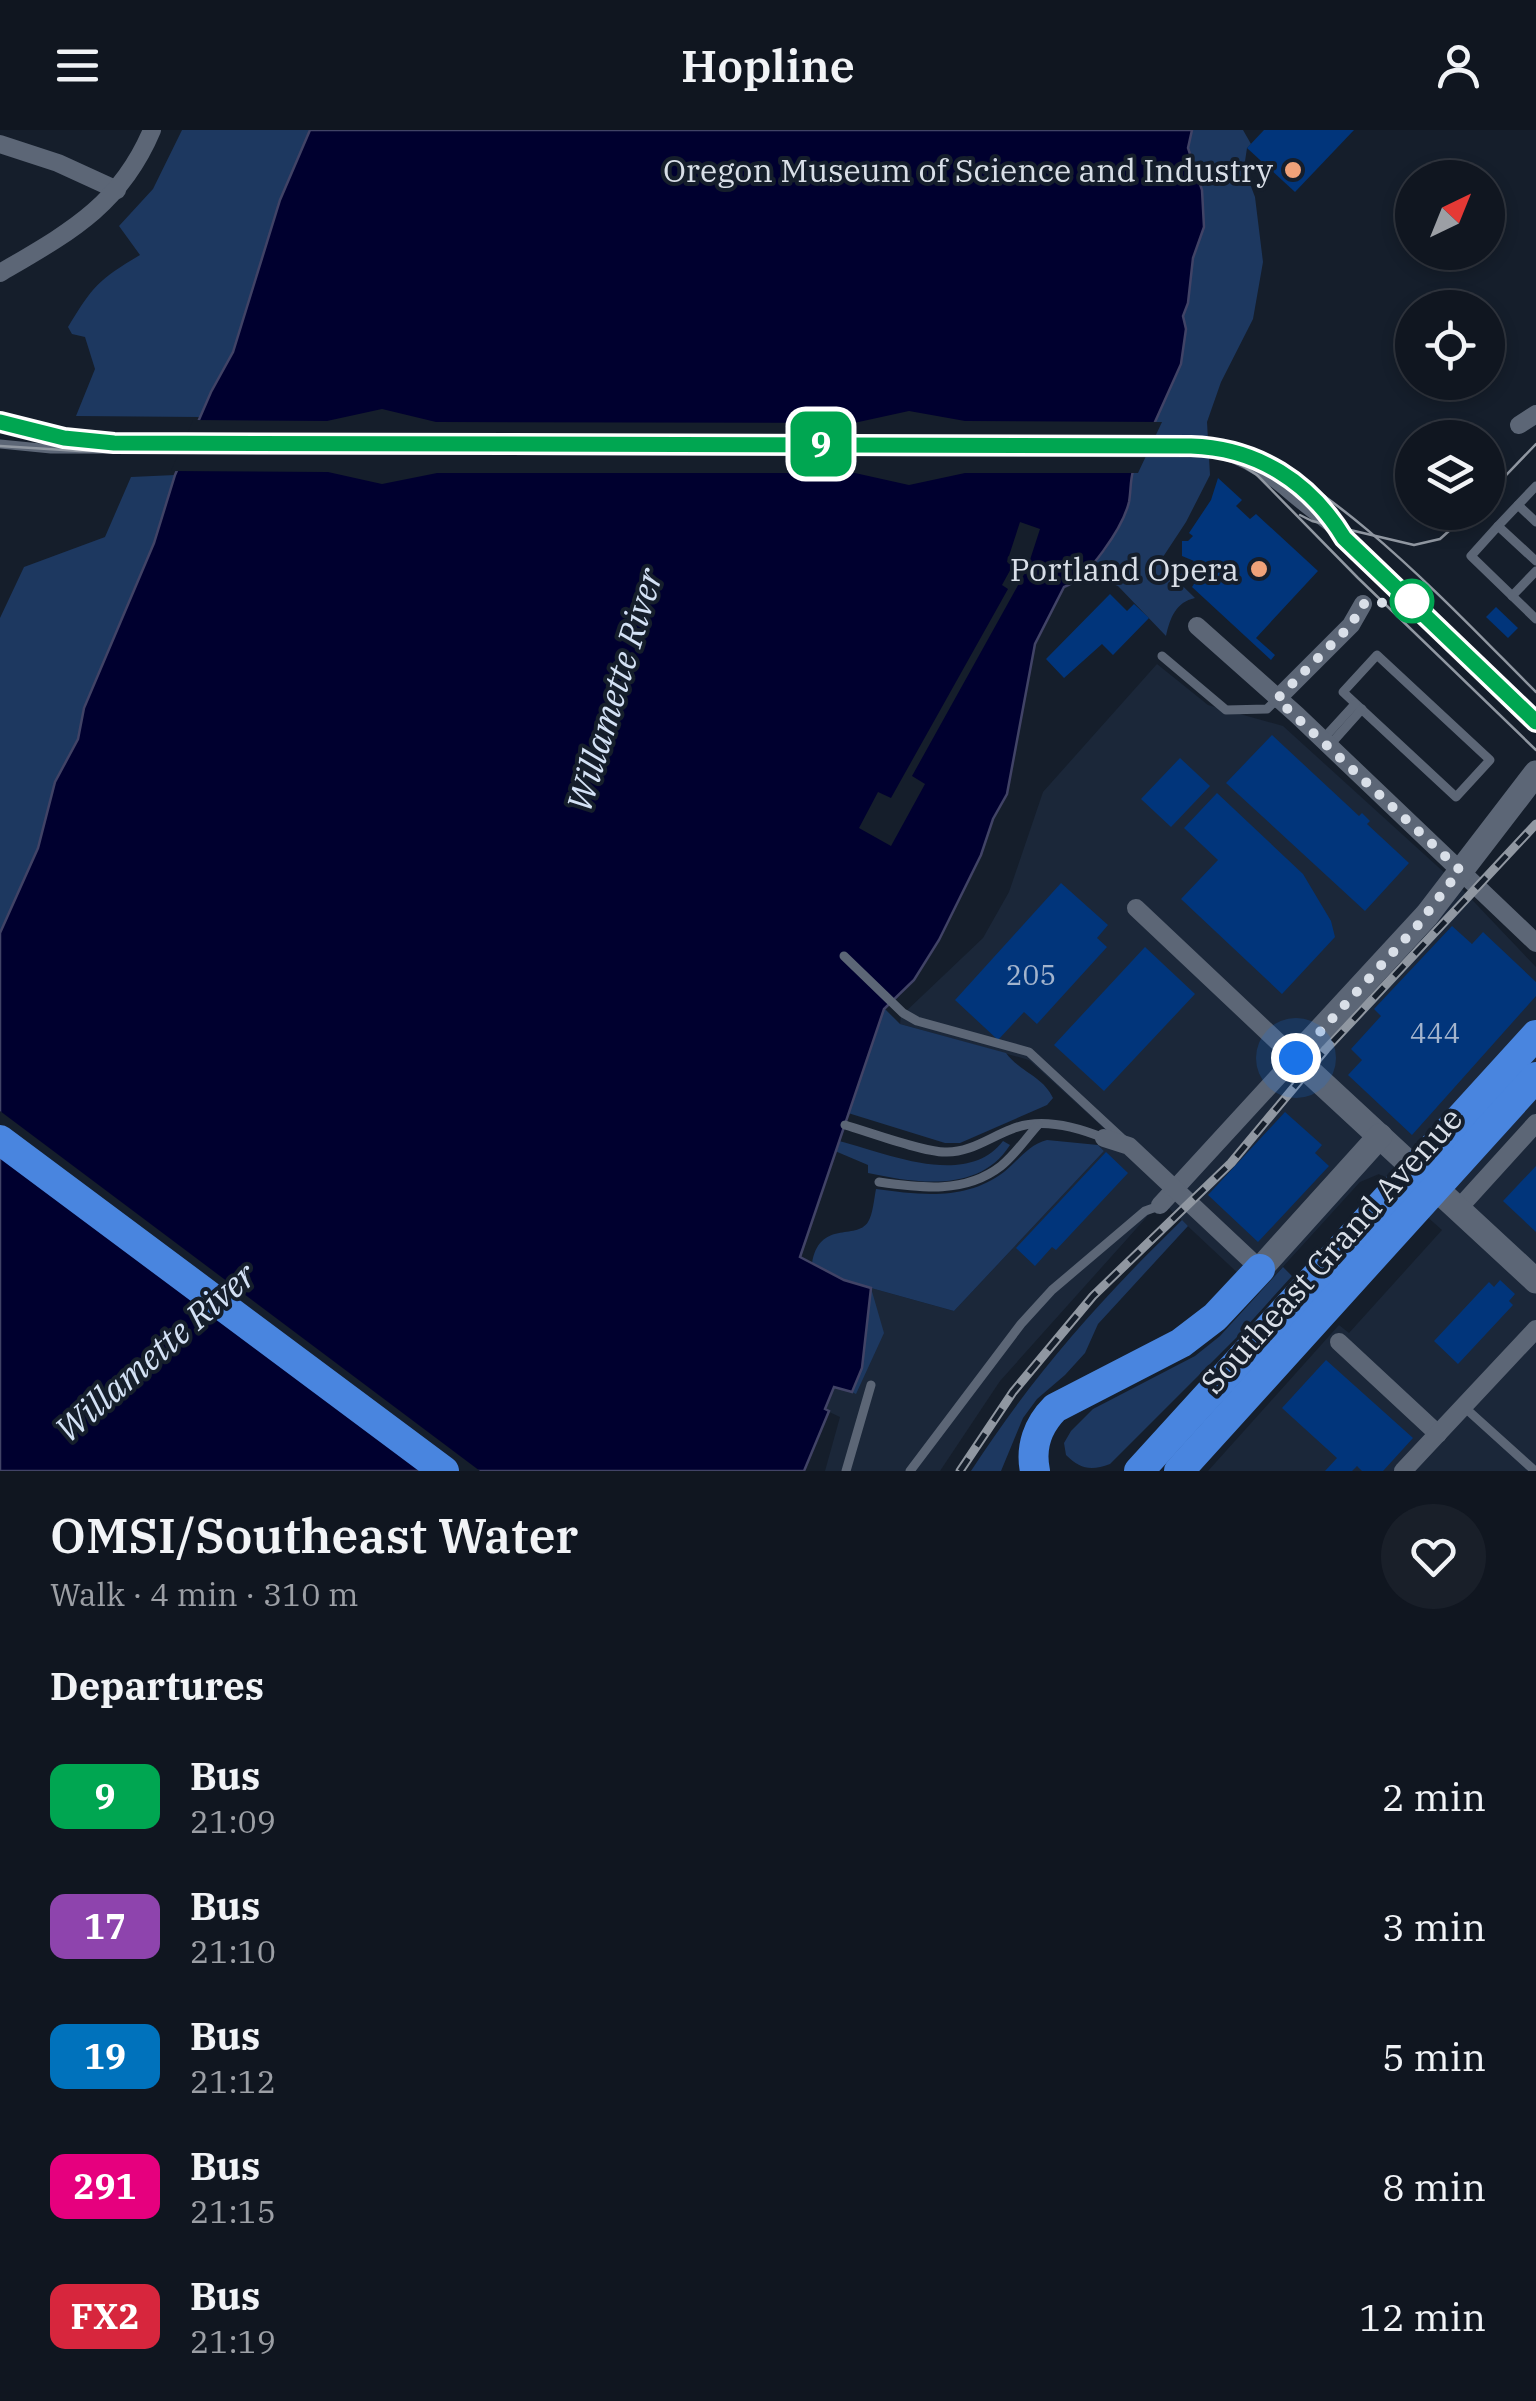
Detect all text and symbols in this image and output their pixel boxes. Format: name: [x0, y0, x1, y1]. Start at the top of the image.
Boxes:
text: Hopline: [681, 36, 855, 94]
icon: menu: [50, 38, 105, 93]
icon: person: [1431, 38, 1486, 93]
place label: Oregon Museum of Science and Industry: [663, 149, 1274, 191]
marker: Oregon Museum of Science and Industry: [1282, 159, 1304, 181]
north arrow: [1395, 160, 1505, 270]
map controls: [1395, 160, 1505, 530]
button: locate: [1395, 290, 1505, 400]
line badge: 9: [788, 412, 854, 476]
button: layers: [1395, 420, 1505, 530]
text: 9: [810, 421, 832, 467]
place label: Portland Opera: [1010, 548, 1239, 590]
marker: Portland Opera: [1248, 558, 1270, 580]
water label: Willamette River: [555, 561, 673, 817]
unlabelled marker: [1391, 580, 1433, 622]
house number: 205: [1006, 956, 1056, 993]
house number: 444: [1410, 1014, 1460, 1051]
your location: [1271, 1033, 1321, 1083]
street label: Southeast Grand Avenue: [1191, 1098, 1471, 1402]
water label: Willamette River: [45, 1251, 266, 1452]
text: OMSI/Southeast Water: [50, 1504, 578, 1566]
button: heart: [1381, 1504, 1486, 1609]
text: Walk · 4 min · 310 m: [50, 1573, 358, 1615]
text: Departures: [50, 1661, 264, 1710]
text: Bus: [190, 1751, 260, 1800]
text: 2 min: [1382, 1772, 1486, 1821]
text: 9: [94, 1773, 116, 1819]
text: 21:09: [190, 1800, 276, 1842]
text: Bus: [190, 1881, 260, 1930]
text: 3 min: [1382, 1902, 1486, 1951]
text: 17: [84, 1903, 126, 1949]
text: 21:10: [190, 1930, 276, 1972]
text: Bus: [190, 2011, 260, 2060]
text: 5 min: [1382, 2032, 1486, 2081]
text: 19: [84, 2033, 126, 2079]
text: 21:12: [190, 2060, 276, 2102]
text: Bus: [190, 2141, 260, 2190]
text: 8 min: [1382, 2162, 1486, 2211]
text: 291: [73, 2163, 137, 2209]
text: 21:15: [190, 2190, 276, 2232]
text: Bus: [190, 2271, 260, 2320]
text: 12 min: [1359, 2292, 1486, 2341]
text: FX2: [71, 2293, 139, 2339]
text: 21:19: [190, 2320, 276, 2362]

